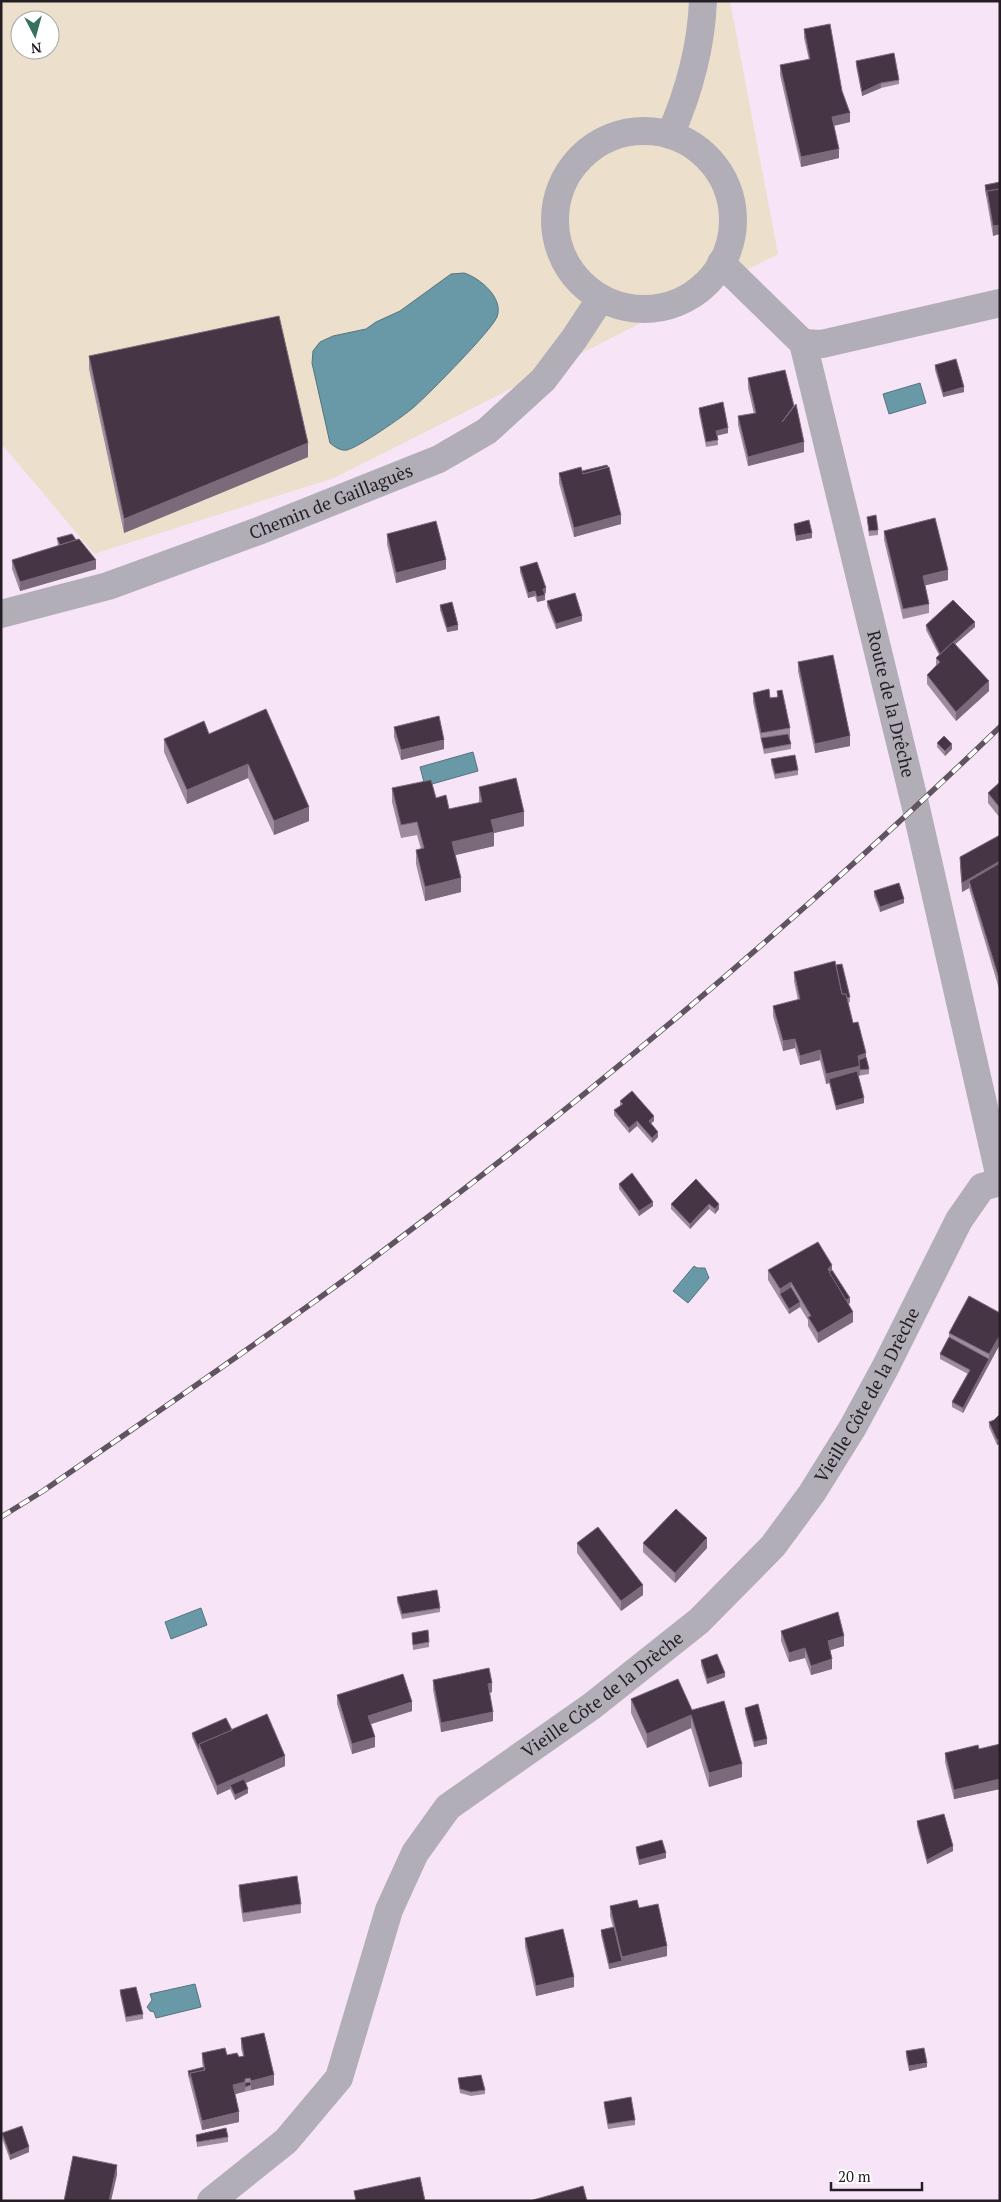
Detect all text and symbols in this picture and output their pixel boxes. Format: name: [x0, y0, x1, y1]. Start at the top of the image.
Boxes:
north arrow: [10, 10, 60, 60]
text: N: [30, 38, 43, 58]
street label: Chemin de Gaillaguès: [246, 458, 416, 544]
street label: Route de la Drêche: [862, 628, 921, 780]
street label: Vieille Côte de la Drèche: [808, 1303, 924, 1487]
street label: Vieille Côte de la Drèche: [516, 1625, 688, 1763]
scale bar: [831, 2160, 922, 2192]
text: 20 m: [838, 2166, 871, 2186]

